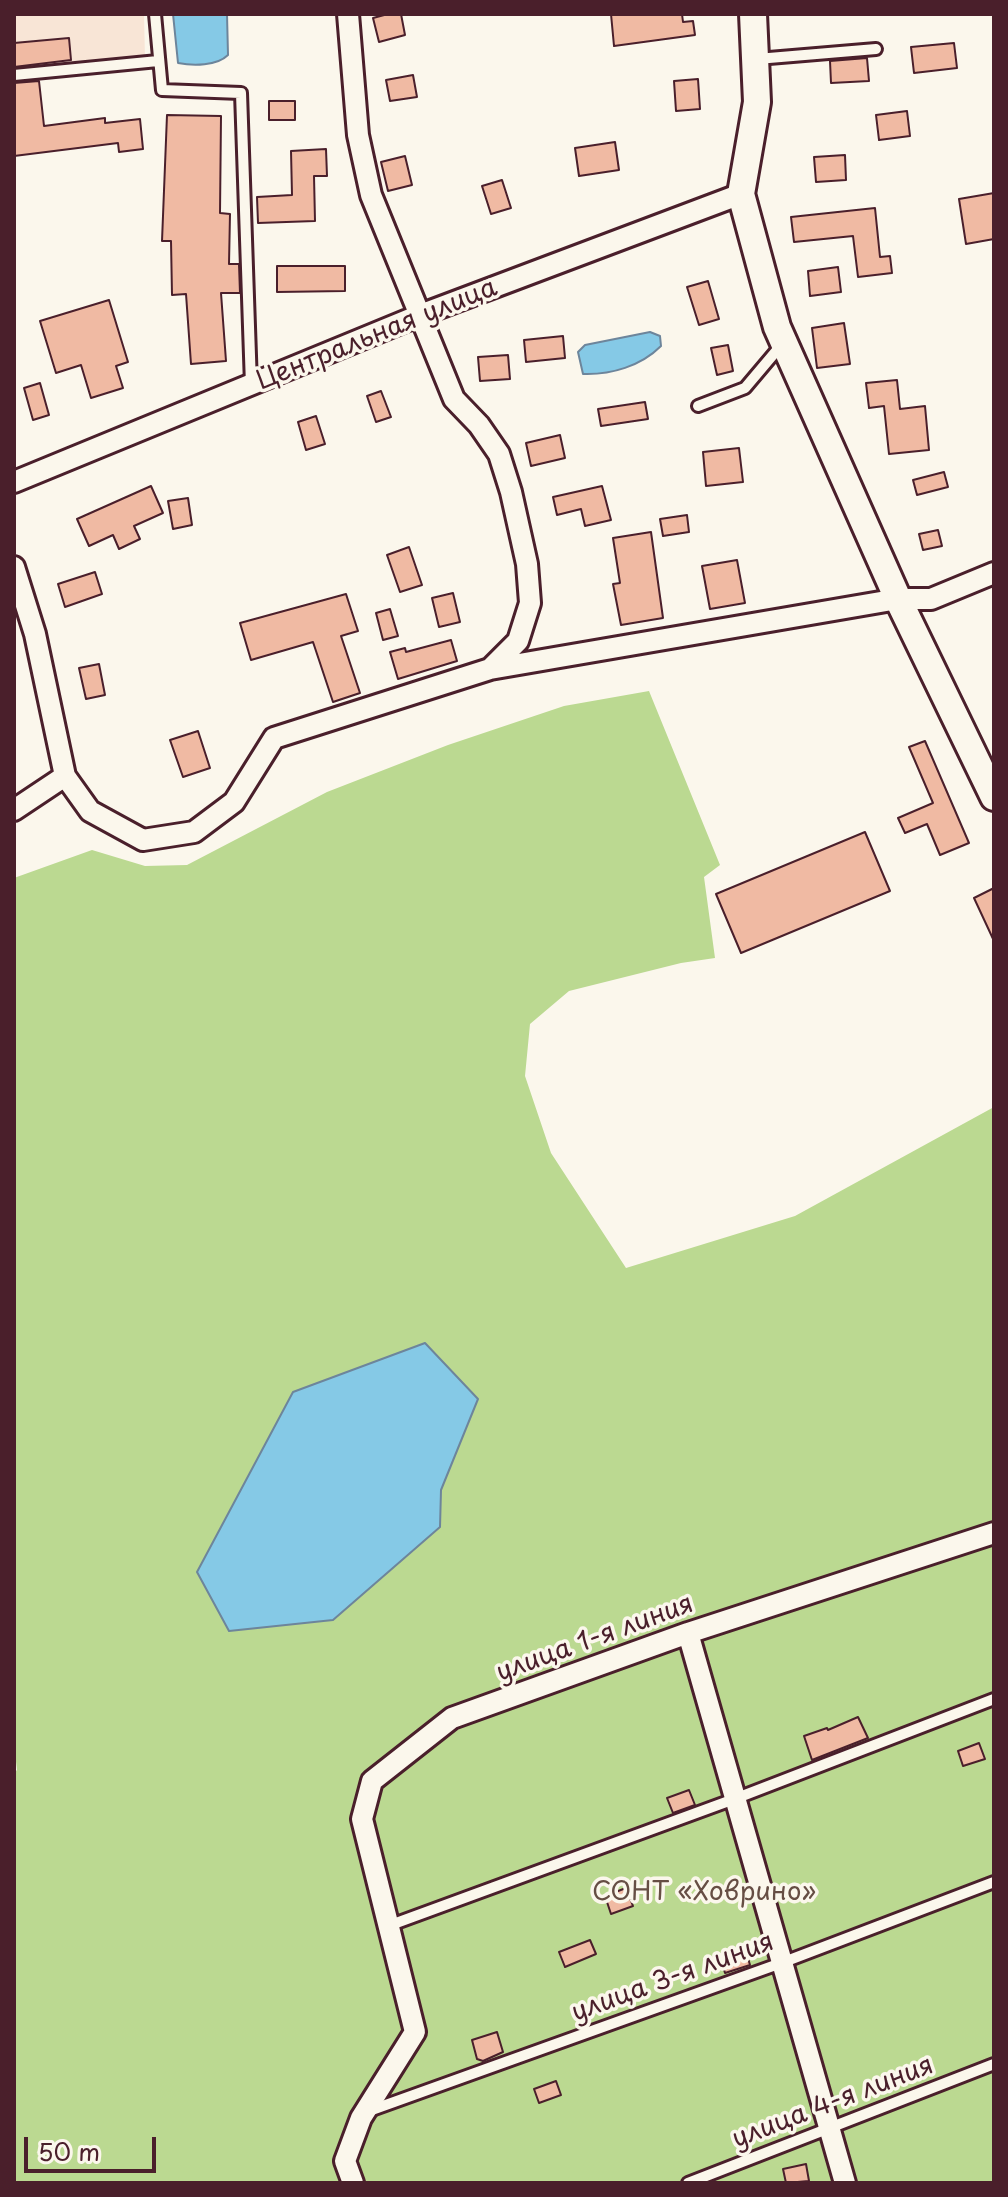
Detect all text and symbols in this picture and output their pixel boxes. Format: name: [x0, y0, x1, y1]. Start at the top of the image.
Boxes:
street label: Центральная улица: [252, 272, 502, 398]
street label: улица 1-я линия: [492, 1589, 698, 1689]
park label: СОНТ «Ховрино»: [592, 1877, 816, 1909]
street label: улица 3-я линия: [568, 1927, 778, 2029]
street label: улица 4-я линия: [728, 2050, 938, 2156]
scale bar: [28, 2121, 160, 2171]
text: 50 m: [38, 2133, 100, 2169]

